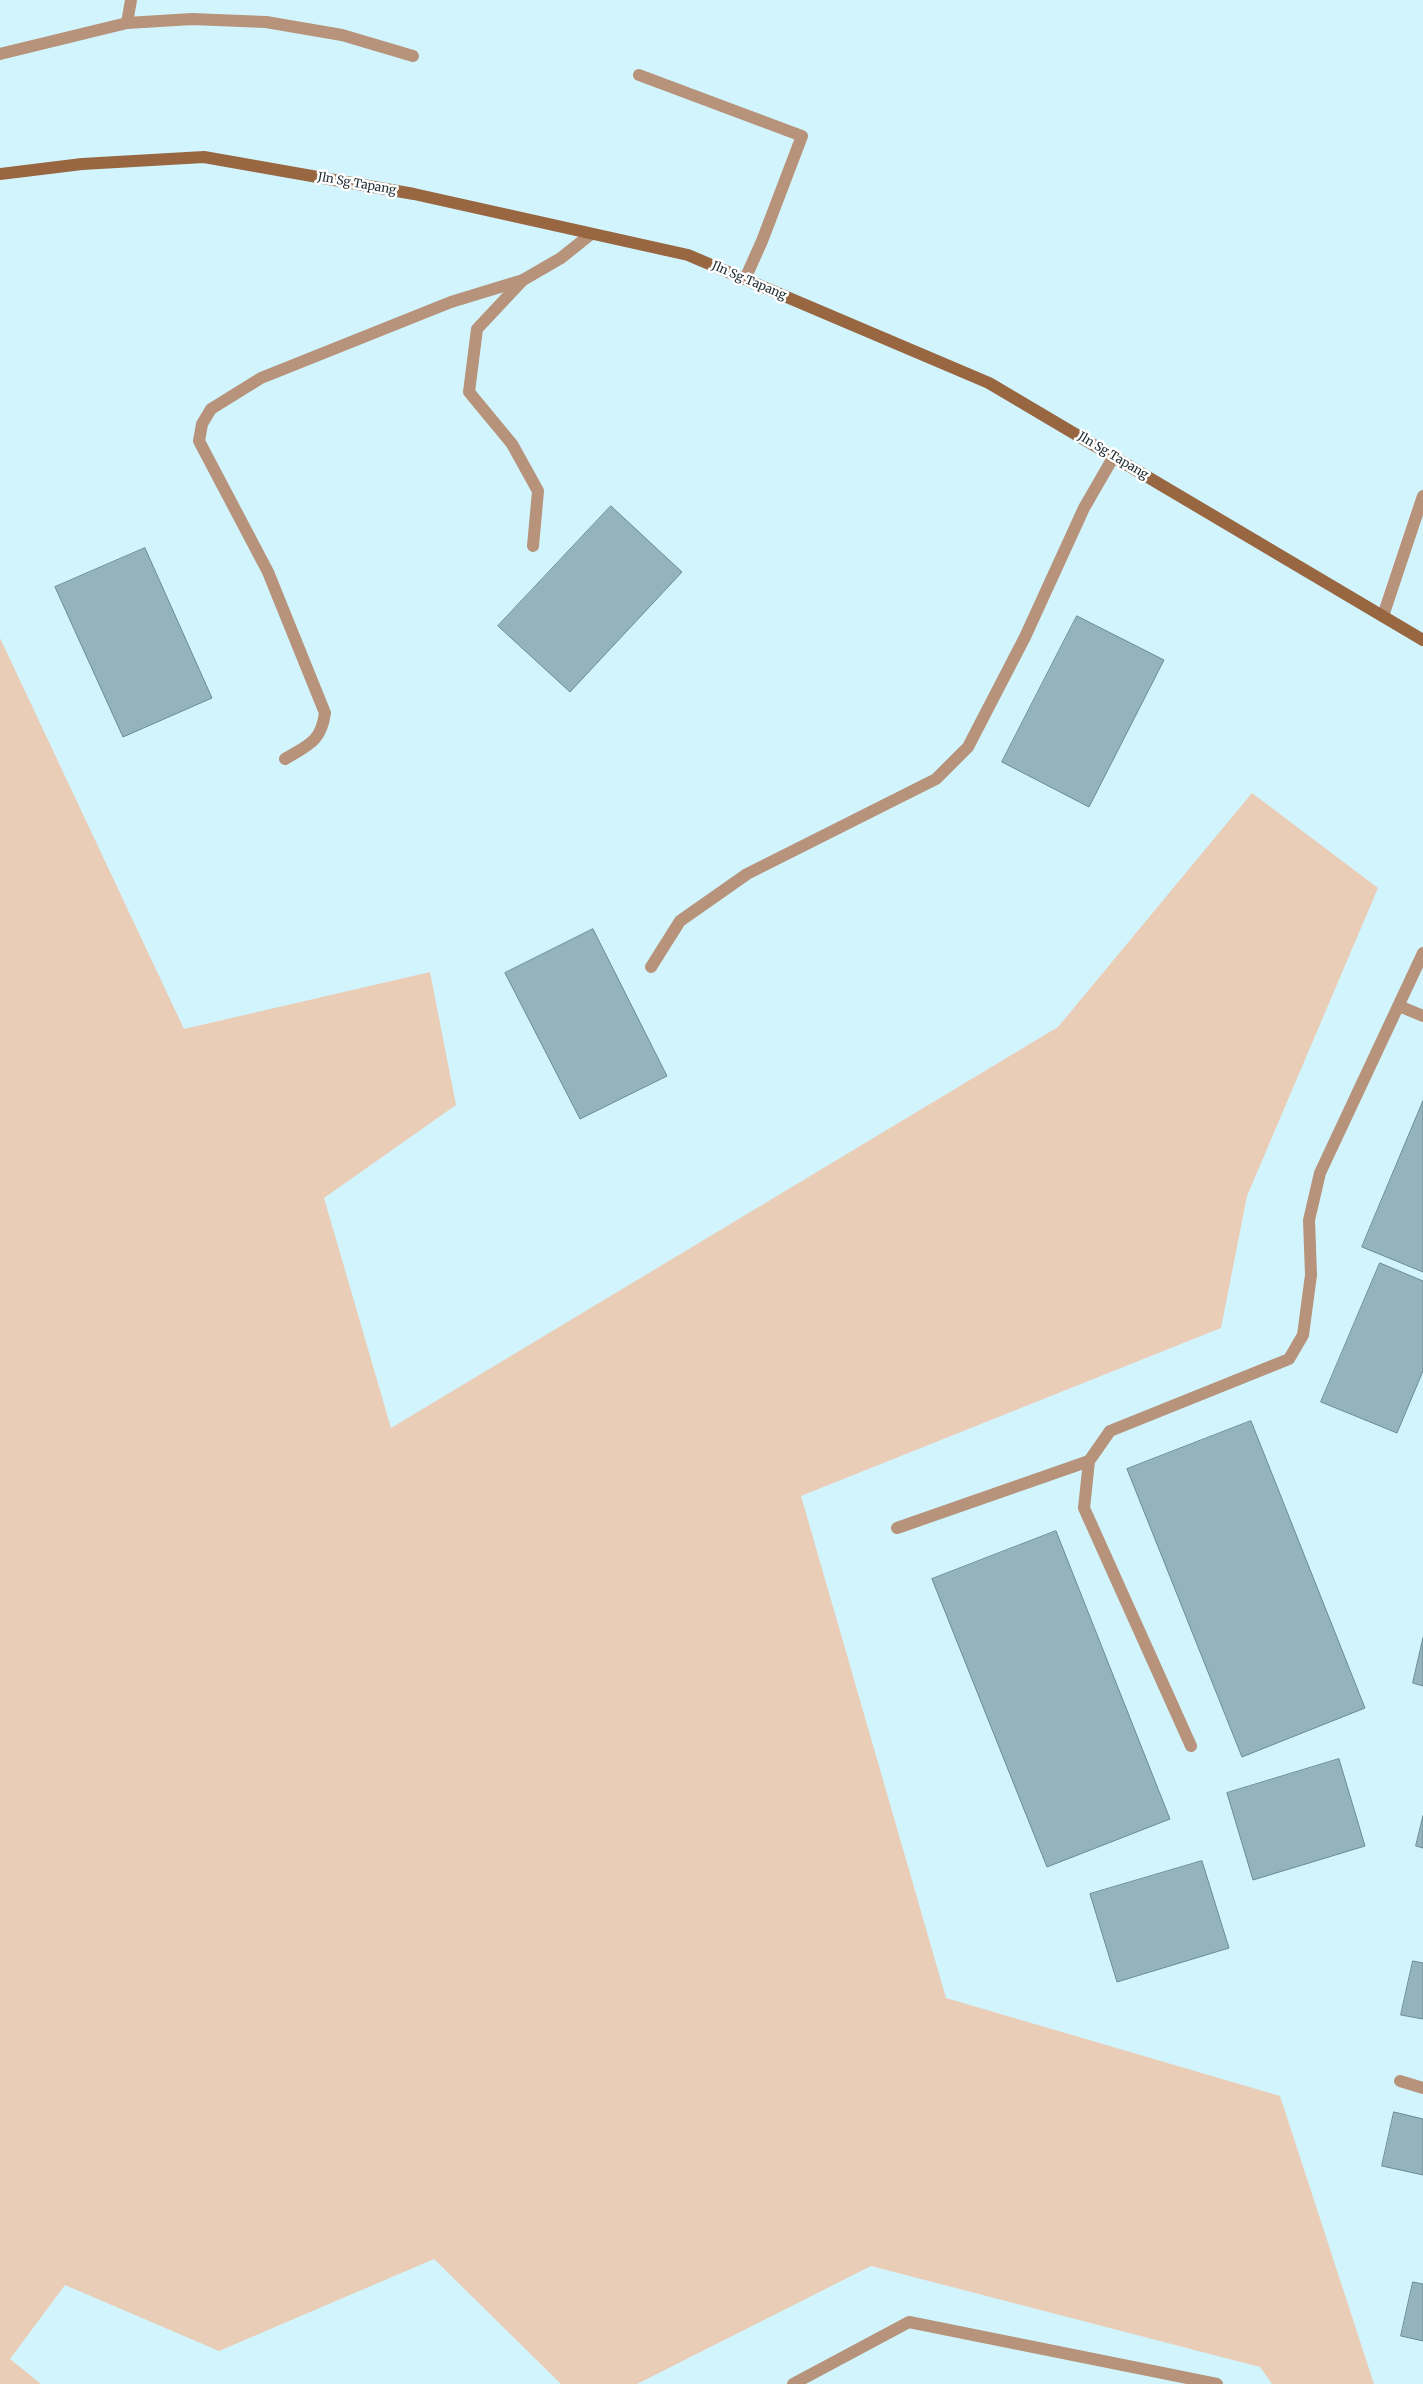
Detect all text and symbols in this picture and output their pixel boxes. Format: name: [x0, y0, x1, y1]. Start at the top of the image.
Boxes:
street label: Jln Sg Tapang: [317, 170, 397, 198]
street label: Jln Sg Tapang: [710, 259, 788, 303]
street label: Jln Sg Tapang: [1075, 429, 1151, 483]

